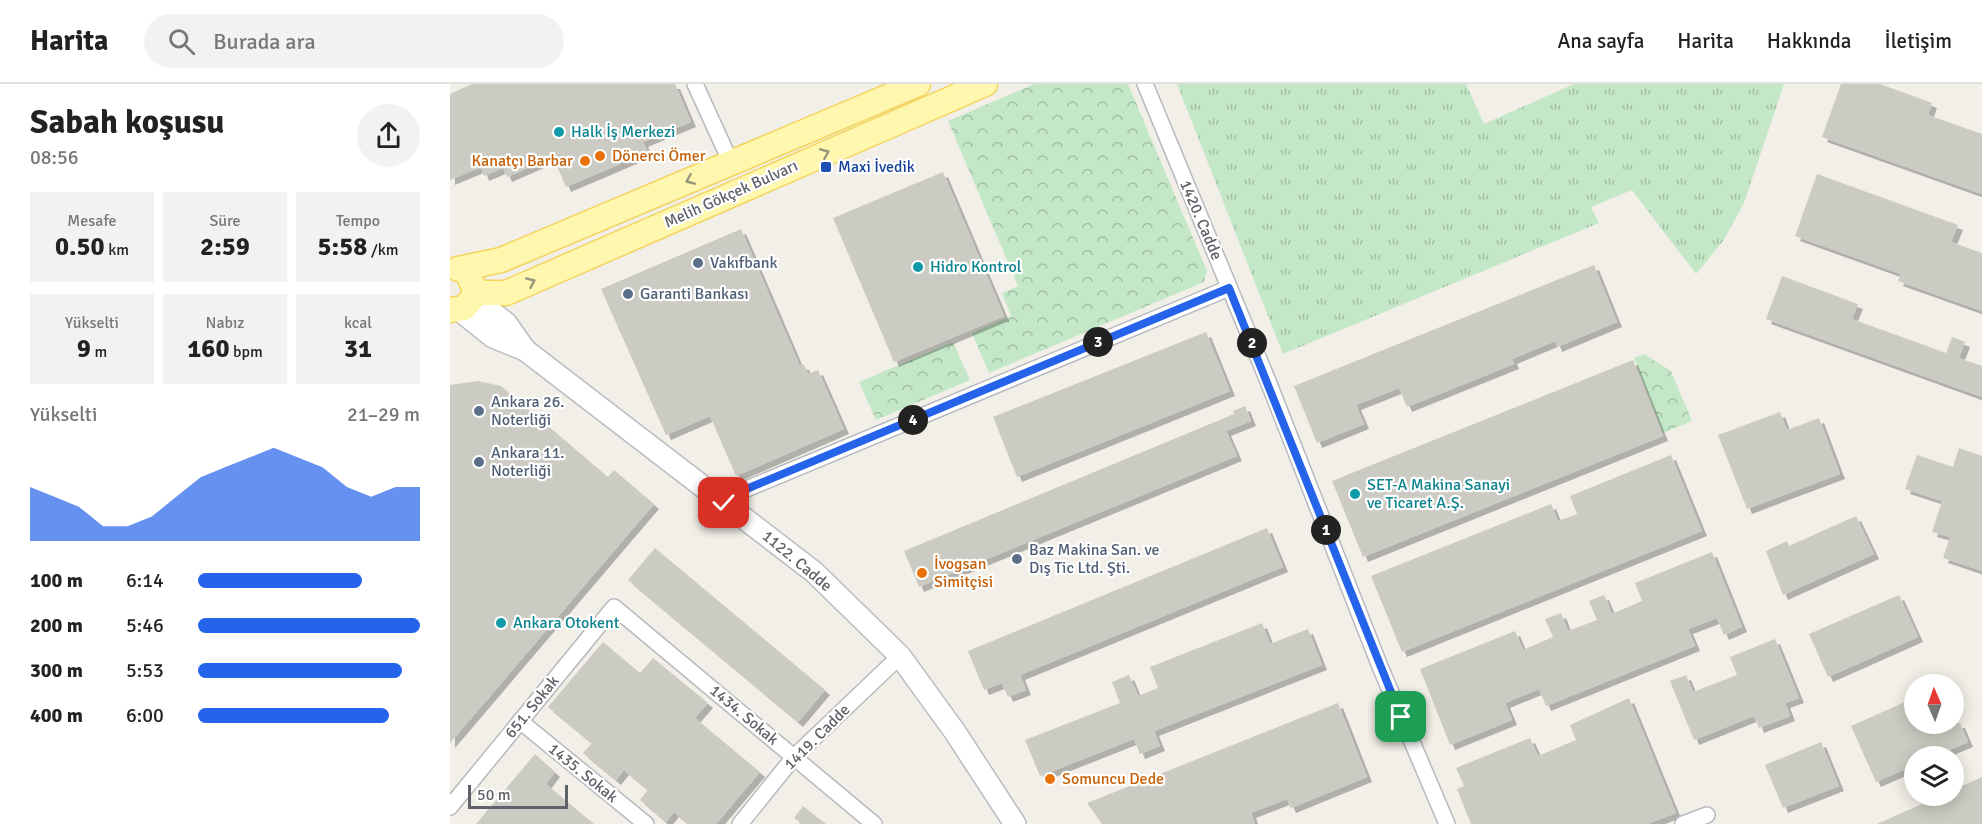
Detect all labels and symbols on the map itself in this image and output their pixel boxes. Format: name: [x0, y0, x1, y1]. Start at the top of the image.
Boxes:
place label: Halk İş Merkezi: [571, 122, 675, 142]
marker: Halk İş Merkezi: [552, 125, 566, 139]
place label: Dönerci Ömer: [612, 146, 706, 166]
one-way arrow: [818, 148, 829, 160]
marker: Dönerci Ömer: [593, 149, 607, 163]
place label: Kanatçı Barbar: [472, 151, 573, 171]
marker: Kanatçı Barbar: [578, 154, 592, 168]
street label: Melih Gökçek Bulvarı: [661, 156, 801, 232]
place label: Maxi İvedik: [838, 157, 915, 177]
marker: Maxi İvedik: [819, 160, 833, 174]
one-way arrow: [685, 173, 696, 185]
street label: 1420. Cadde: [1175, 177, 1227, 263]
place label: Vakıfbank: [710, 253, 778, 273]
marker: Vakıfbank: [691, 256, 705, 270]
place label: Hidro Kontrol: [930, 257, 1022, 277]
marker: Hidro Kontrol: [911, 260, 925, 274]
one-way arrow: [524, 277, 535, 289]
place label: Garanti Bankası: [640, 284, 749, 304]
marker: Garanti Bankası: [621, 287, 635, 301]
pin: 3: [1083, 327, 1113, 357]
pin: 2: [1237, 328, 1267, 358]
place label: Ankara 26. Noterliği: [491, 392, 565, 430]
marker: Ankara 26. Noterliği: [472, 404, 486, 418]
pin: 4: [898, 405, 928, 435]
place label: Ankara 11. Noterliği: [491, 443, 565, 481]
marker: Ankara 11. Noterliği: [472, 455, 486, 469]
place label: SET-A Makina Sanayi ve Ticaret A.Ş.: [1367, 475, 1510, 513]
pin: [698, 477, 749, 528]
marker: SET-A Makina Sanayi ve Ticaret A.Ş.: [1348, 487, 1362, 501]
pin: 1: [1311, 515, 1341, 545]
street label: 1122. Cadde: [758, 526, 836, 596]
place label: Baz Makina San. ve Dış Tic Ltd. Şti.: [1029, 540, 1160, 578]
marker: Baz Makina San. ve Dış Tic Ltd. Şti.: [1010, 552, 1024, 566]
place label: İvogsan Simitçisi: [934, 554, 993, 592]
marker: İvogsan Simitçisi: [915, 566, 929, 580]
place label: Ankara Otokent: [513, 613, 620, 633]
marker: Ankara Otokent: [494, 616, 508, 630]
street label: 651. Sokak: [501, 672, 563, 742]
north arrow: [1904, 674, 1964, 734]
street label: 1434. Sokak: [706, 680, 782, 750]
pin: [1375, 691, 1426, 742]
street label: 1419. Cadde: [780, 700, 854, 774]
street label: 1435. Sokak: [544, 739, 622, 807]
place label: Somuncu Dede: [1062, 769, 1164, 789]
marker: Somuncu Dede: [1043, 772, 1057, 786]
scale bar: [468, 782, 568, 810]

